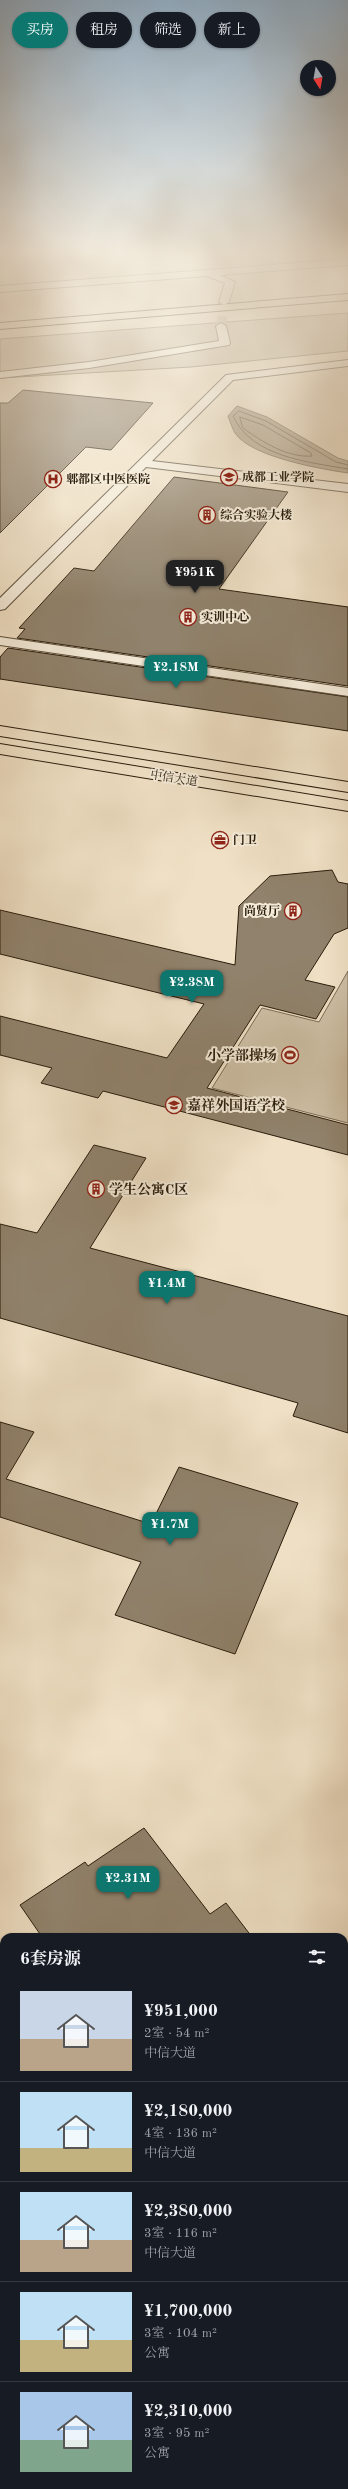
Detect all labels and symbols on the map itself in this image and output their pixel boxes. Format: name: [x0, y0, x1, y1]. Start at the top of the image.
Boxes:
north arrow: [300, 60, 336, 96]
school or university icon: 成都工业学院: [219, 467, 239, 487]
hospital icon: 郫都区中医医院: [43, 469, 63, 489]
place label: 成都工业学院: [242, 470, 314, 484]
place label: 郫都区中医医院: [66, 472, 150, 486]
building icon: 综合实验大楼: [197, 505, 217, 525]
place label: 综合实验大楼: [220, 508, 292, 522]
pin: ¥951K: [167, 560, 223, 594]
building icon: 实训中心: [178, 607, 198, 627]
place label: 实训中心: [201, 610, 249, 624]
pin: ¥2.18M: [143, 655, 209, 689]
street label: 中信大道: [149, 767, 199, 789]
office icon: 门卫: [210, 830, 230, 850]
place label: 门卫: [233, 833, 257, 847]
building icon: 尚贤厅: [283, 901, 303, 921]
place label: 尚贤厅: [244, 904, 280, 918]
pin: ¥2.38M: [159, 970, 225, 1004]
sports icon: 小学部操场: [280, 1045, 300, 1065]
place label: 小学部操场: [207, 1048, 277, 1063]
school or university icon: 嘉祥外国语学校: [164, 1095, 184, 1115]
place label: 嘉祥外国语学校: [187, 1098, 285, 1113]
building icon: 学生公寓C区: [86, 1179, 106, 1199]
place label: 学生公寓C区: [109, 1181, 188, 1197]
pin: ¥1.4M: [139, 1271, 195, 1305]
pin: ¥1.7M: [142, 1512, 198, 1546]
pin: ¥2.31M: [95, 1866, 161, 1900]

